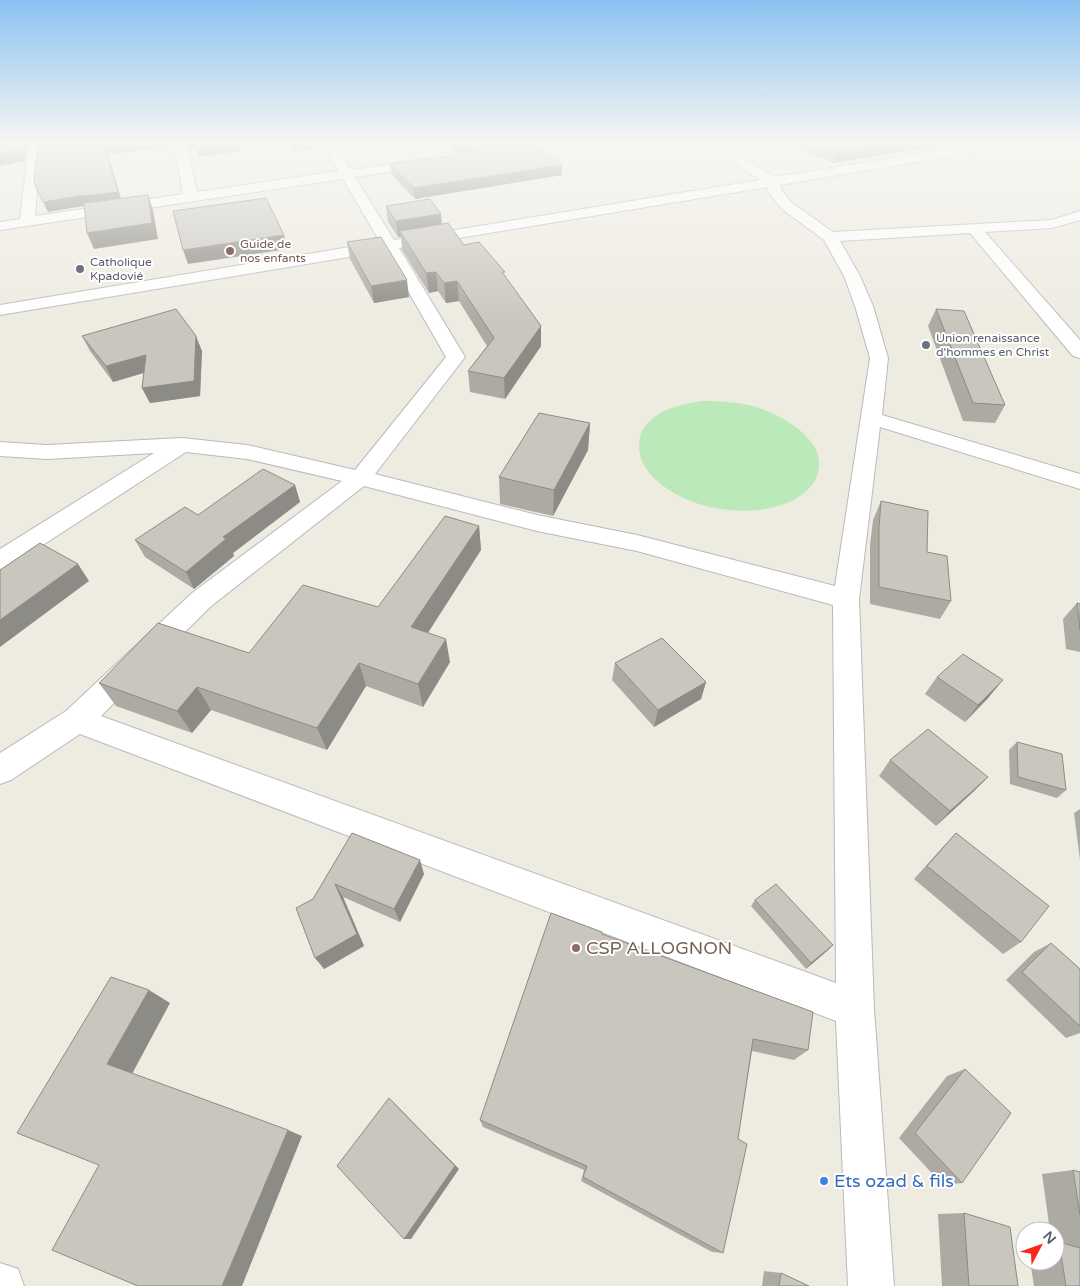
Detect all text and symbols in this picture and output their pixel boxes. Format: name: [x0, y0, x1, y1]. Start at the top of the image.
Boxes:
place label: Guide de nos enfants: [240, 237, 306, 265]
marker: Guide de nos enfants: [224, 245, 236, 257]
place label: Catholique Kpadovié: [90, 255, 152, 283]
marker: Catholique Kpadovié: [74, 263, 86, 275]
place label: Union renaissance d'hommes en Christ: [936, 331, 1050, 359]
marker: Union renaissance d'hommes en Christ: [920, 339, 932, 351]
place label: CSP ALLOGNON: [586, 937, 732, 959]
marker: CSP ALLOGNON: [570, 942, 582, 954]
place label: Ets ozad & fils: [834, 1170, 954, 1192]
marker: Ets ozad & fils: [818, 1175, 830, 1187]
north arrow: [1015, 1221, 1065, 1271]
text: N: [1039, 1228, 1060, 1248]

